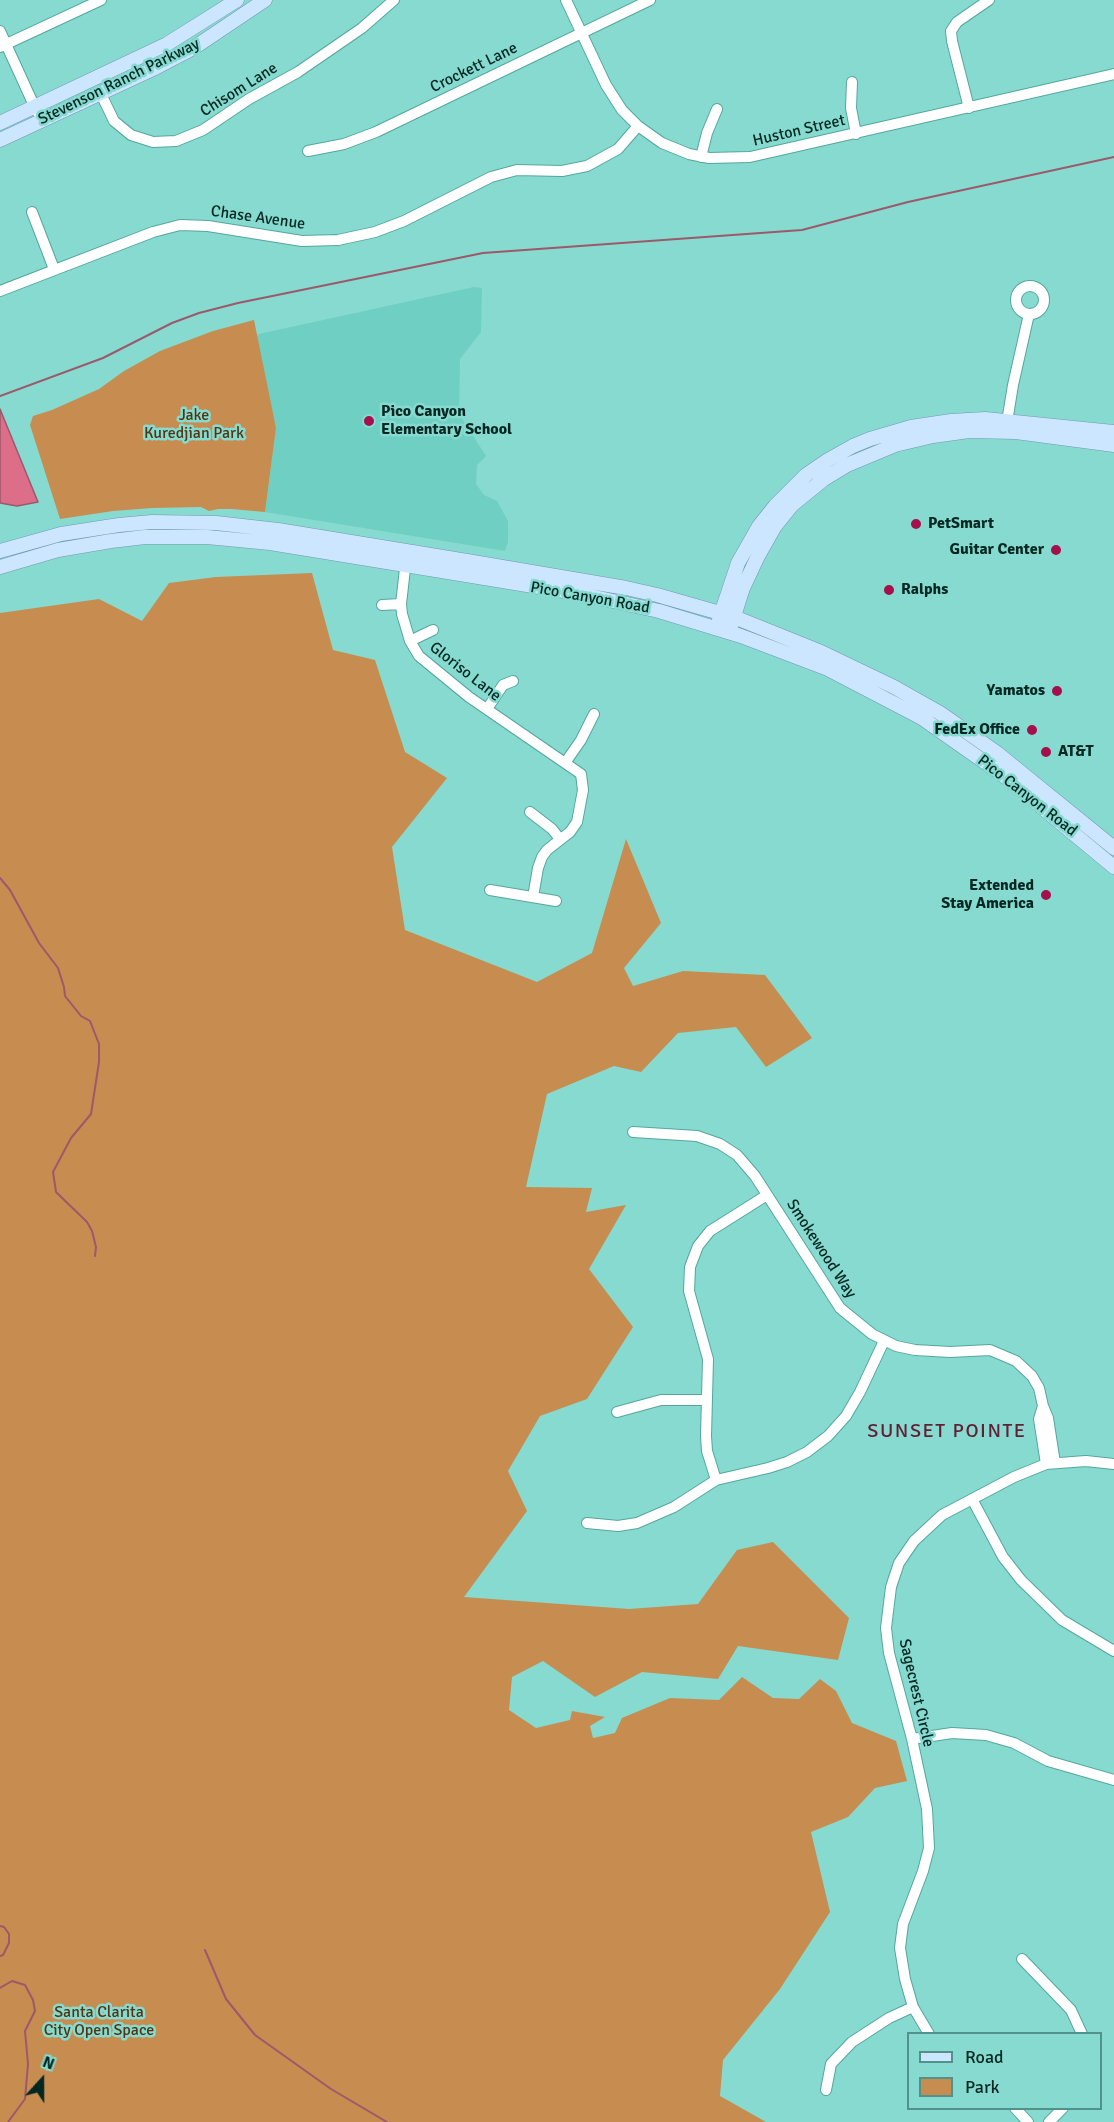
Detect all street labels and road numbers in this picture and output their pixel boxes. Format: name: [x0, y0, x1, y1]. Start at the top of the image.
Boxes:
street label: Stevenson Ranch Parkway: [35, 35, 203, 129]
street label: Crockett Lane: [427, 39, 521, 97]
street label: Chisom Lane: [197, 59, 281, 121]
street label: Huston Street: [751, 111, 847, 151]
street label: Chase Avenue: [210, 202, 306, 234]
street label: Pico Canyon Road: [529, 578, 651, 618]
street label: Gloriso Lane: [425, 638, 505, 706]
street label: Pico Canyon Road: [973, 751, 1081, 841]
street label: Smokewood Way: [782, 1196, 860, 1302]
street label: Sagecrest Circle: [894, 1637, 938, 1749]

